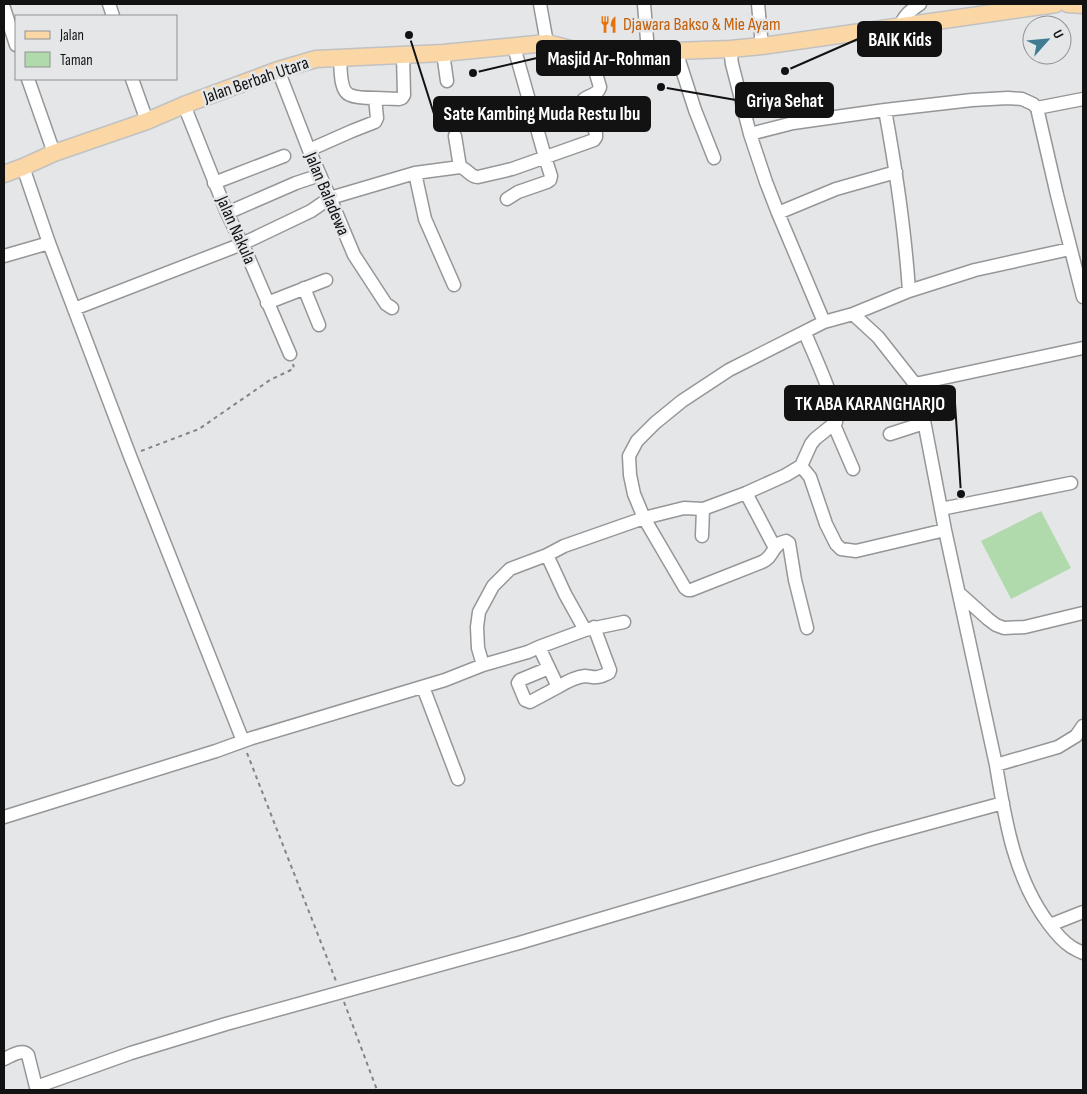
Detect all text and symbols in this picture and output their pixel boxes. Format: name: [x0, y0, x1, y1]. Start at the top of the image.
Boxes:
restaurant icon: Djawara Bakso & Mie Ayam: [599, 14, 619, 34]
place label: Djawara Bakso & Mie Ayam: [623, 14, 781, 35]
legend: [15, 15, 178, 80]
north arrow: [1022, 15, 1072, 65]
callout: BAIK Kids: [858, 22, 941, 56]
text: Jalan: [59, 26, 84, 45]
text: U: [1049, 27, 1067, 41]
text: BAIK Kids: [868, 29, 932, 52]
callout: Masjid Ar-Rohman: [537, 41, 680, 75]
text: Masjid Ar-Rohman: [547, 48, 671, 71]
text: Taman: [60, 51, 93, 70]
street label: Jalan Berbah Utara: [200, 52, 311, 108]
callout: Griya Sehat: [736, 83, 833, 117]
text: Griya Sehat: [746, 90, 824, 113]
callout: Sate Kambing Muda Restu Ibu: [434, 97, 650, 131]
text: Sate Kambing Muda Restu Ibu: [444, 103, 640, 126]
street label: Jalan Baladewa: [300, 148, 354, 239]
street label: Jalan Nakula: [211, 192, 260, 267]
callout: TK ABA KARANGHARJO: [785, 386, 955, 420]
text: TK ABA KARANGHARJO: [795, 393, 945, 416]

